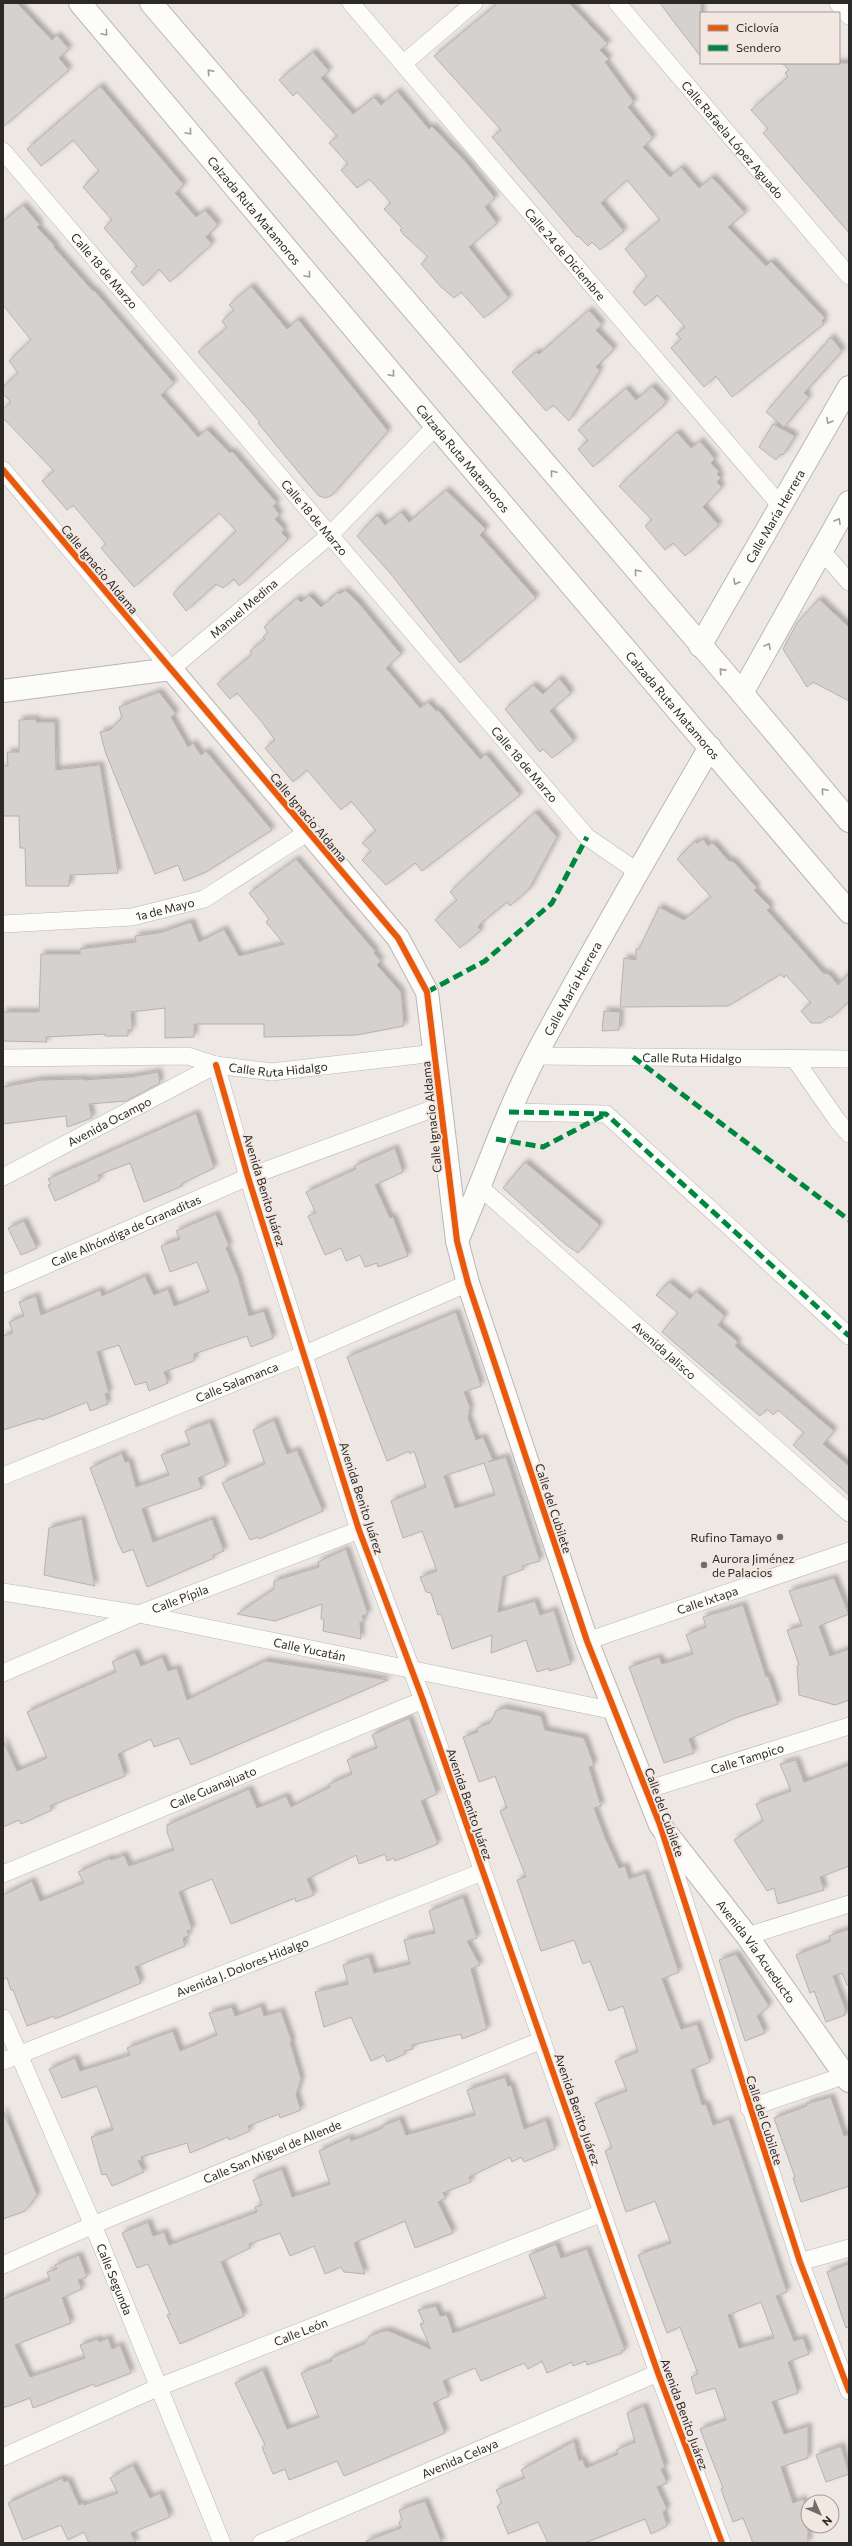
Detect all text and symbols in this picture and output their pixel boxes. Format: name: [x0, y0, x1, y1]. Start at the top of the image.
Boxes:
legend: [700, 12, 840, 64]
text: Ciclovía: [736, 20, 779, 34]
one-way arrow: [100, 28, 107, 35]
text: Sendero: [736, 40, 781, 54]
one-way arrow: [208, 69, 215, 77]
street label: Calle Rafaela López Aguado: [679, 78, 787, 201]
one-way arrow: [184, 128, 191, 135]
street label: Calzada Ruta Matamoros: [205, 153, 304, 267]
street label: Calle 24 de Diciembre: [522, 205, 609, 303]
street label: Calle 18 de Marzo: [69, 230, 141, 311]
one-way arrow: [304, 270, 311, 277]
one-way arrow: [387, 370, 394, 377]
street label: Calzada Ruta Matamoros: [414, 401, 513, 515]
one-way arrow: [827, 416, 834, 424]
street label: Calle María Herrera: [742, 467, 807, 565]
one-way arrow: [551, 471, 558, 478]
street label: Calle 18 de Marzo: [279, 476, 351, 558]
one-way arrow: [834, 518, 841, 525]
street label: Calle Ignacio Aldama: [59, 522, 141, 616]
one-way arrow: [635, 569, 642, 577]
street label: Manuel Medina: [207, 576, 280, 640]
one-way arrow: [734, 578, 741, 585]
one-way arrow: [763, 643, 770, 650]
street label: Calzada Ruta Matamoros: [623, 648, 723, 762]
one-way arrow: [720, 668, 727, 675]
street label: Calle 18 de Marzo: [489, 723, 561, 805]
street label: Calle Ignacio Aldama: [268, 770, 350, 864]
one-way arrow: [822, 789, 829, 796]
street label: 1a de Mayo: [134, 895, 196, 923]
street label: Calle María Herrera: [541, 939, 604, 1038]
street label: Calle Ruta Hidalgo: [642, 1050, 742, 1065]
street label: Calle Ruta Hidalgo: [228, 1059, 328, 1079]
street label: Calle Ignacio Aldama: [418, 1061, 444, 1173]
street label: Avenida Ocampo: [65, 1093, 153, 1149]
street label: Avenida Benito Juárez: [240, 1132, 289, 1248]
street label: Calle Alhóndiga de Granaditas: [49, 1192, 203, 1269]
street label: Avenida Jalisco: [630, 1318, 699, 1382]
street label: Calle Salamanca: [193, 1359, 280, 1405]
street label: Avenida Benito Juárez: [336, 1440, 387, 1556]
street label: Calle del Cubilete: [533, 1461, 575, 1555]
place label: Rufino Tamayo: [690, 1530, 772, 1544]
marker: Rufino Tamayo: [775, 1532, 785, 1542]
place label: Aurora Jiménez de Palacios: [712, 1551, 794, 1579]
marker: Aurora Jiménez de Palacios: [699, 1560, 709, 1570]
street label: Calle Pípila: [150, 1581, 210, 1616]
street label: Calle Ixtapa: [675, 1583, 739, 1617]
street label: Calle Yucatán: [272, 1635, 347, 1663]
street label: Calle Tampico: [709, 1740, 785, 1776]
street label: Avenida Benito Juárez: [443, 1746, 496, 1862]
street label: Calle Guanajuato: [167, 1763, 258, 1811]
street label: Calle del Cubilete: [642, 1766, 688, 1858]
street label: Avenida Vía Acueducto: [714, 1897, 799, 2005]
street label: Avenida J. Dolores Hidalgo: [174, 1934, 310, 1999]
street label: Avenida Benito Juárez: [551, 2051, 604, 2167]
street label: Calle del Cubilete: [744, 2073, 786, 2167]
street label: Calle San Miguel de Allende: [201, 2117, 343, 2186]
street label: Calle Segunda: [94, 2241, 136, 2317]
street label: Calle León: [272, 2315, 329, 2348]
street label: Avenida Benito Juárez: [657, 2357, 712, 2472]
street label: Avenida Celaya: [419, 2435, 500, 2481]
north arrow: [800, 2494, 840, 2534]
text: N: [820, 2514, 835, 2529]

